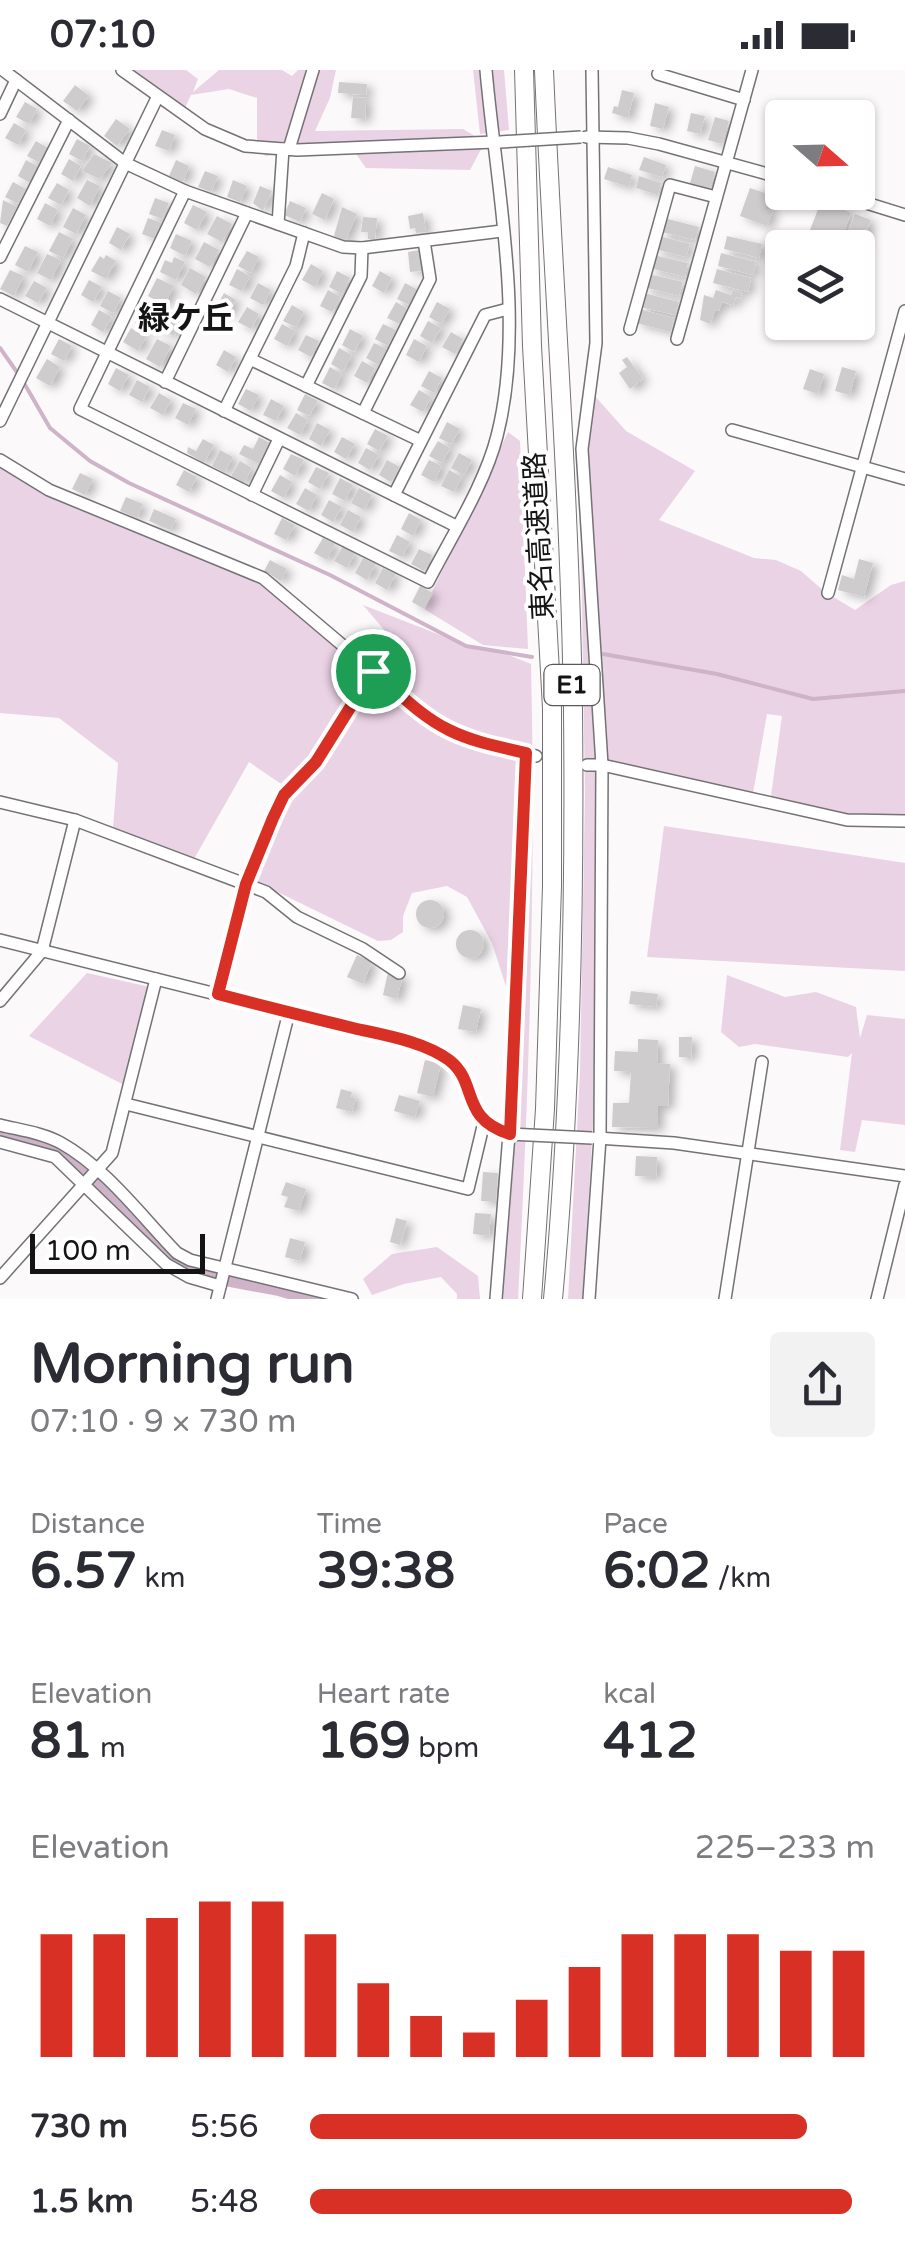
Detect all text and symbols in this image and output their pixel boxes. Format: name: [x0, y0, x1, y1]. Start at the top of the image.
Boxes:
text: 07:10: [50, 12, 155, 58]
north arrow: [765, 100, 875, 210]
map controls: [765, 100, 875, 340]
button: layers: [765, 230, 875, 340]
district label: 緑ケ丘: [138, 300, 234, 338]
street label: 東名高速道路: [518, 451, 560, 621]
pin: [331, 629, 416, 714]
icon: arrive: [346, 644, 401, 699]
road number: E1: [544, 665, 600, 705]
scale bar: [30, 1229, 205, 1274]
text: 100 m: [45, 1234, 131, 1268]
text: Morning run: [30, 1332, 355, 1398]
button: share: [770, 1332, 875, 1437]
text: 07:10 · 9 × 730 m: [30, 1403, 296, 1441]
text: Distance: [30, 1507, 145, 1541]
text: Time: [317, 1507, 382, 1541]
text: Pace: [603, 1507, 668, 1541]
text: 6.57: [30, 1541, 137, 1601]
text: 39:38: [317, 1541, 455, 1601]
text: 6:02: [603, 1541, 711, 1601]
text: km: [137, 1561, 185, 1595]
text: /km: [711, 1561, 771, 1595]
text: Elevation: [30, 1677, 152, 1711]
text: Heart rate: [317, 1677, 450, 1711]
text: kcal: [603, 1677, 656, 1711]
text: 81: [30, 1711, 93, 1771]
text: 169: [317, 1711, 411, 1771]
text: 412: [603, 1711, 698, 1771]
text: m: [93, 1731, 126, 1765]
text: bpm: [411, 1731, 479, 1765]
text: Elevation: [30, 1829, 170, 1867]
text: 225–233 m: [695, 1829, 875, 1867]
text: 730 m: [30, 2108, 128, 2146]
text: 5:56: [190, 2108, 259, 2146]
text: 1.5 km: [30, 2183, 134, 2221]
text: 5:48: [190, 2183, 259, 2221]

